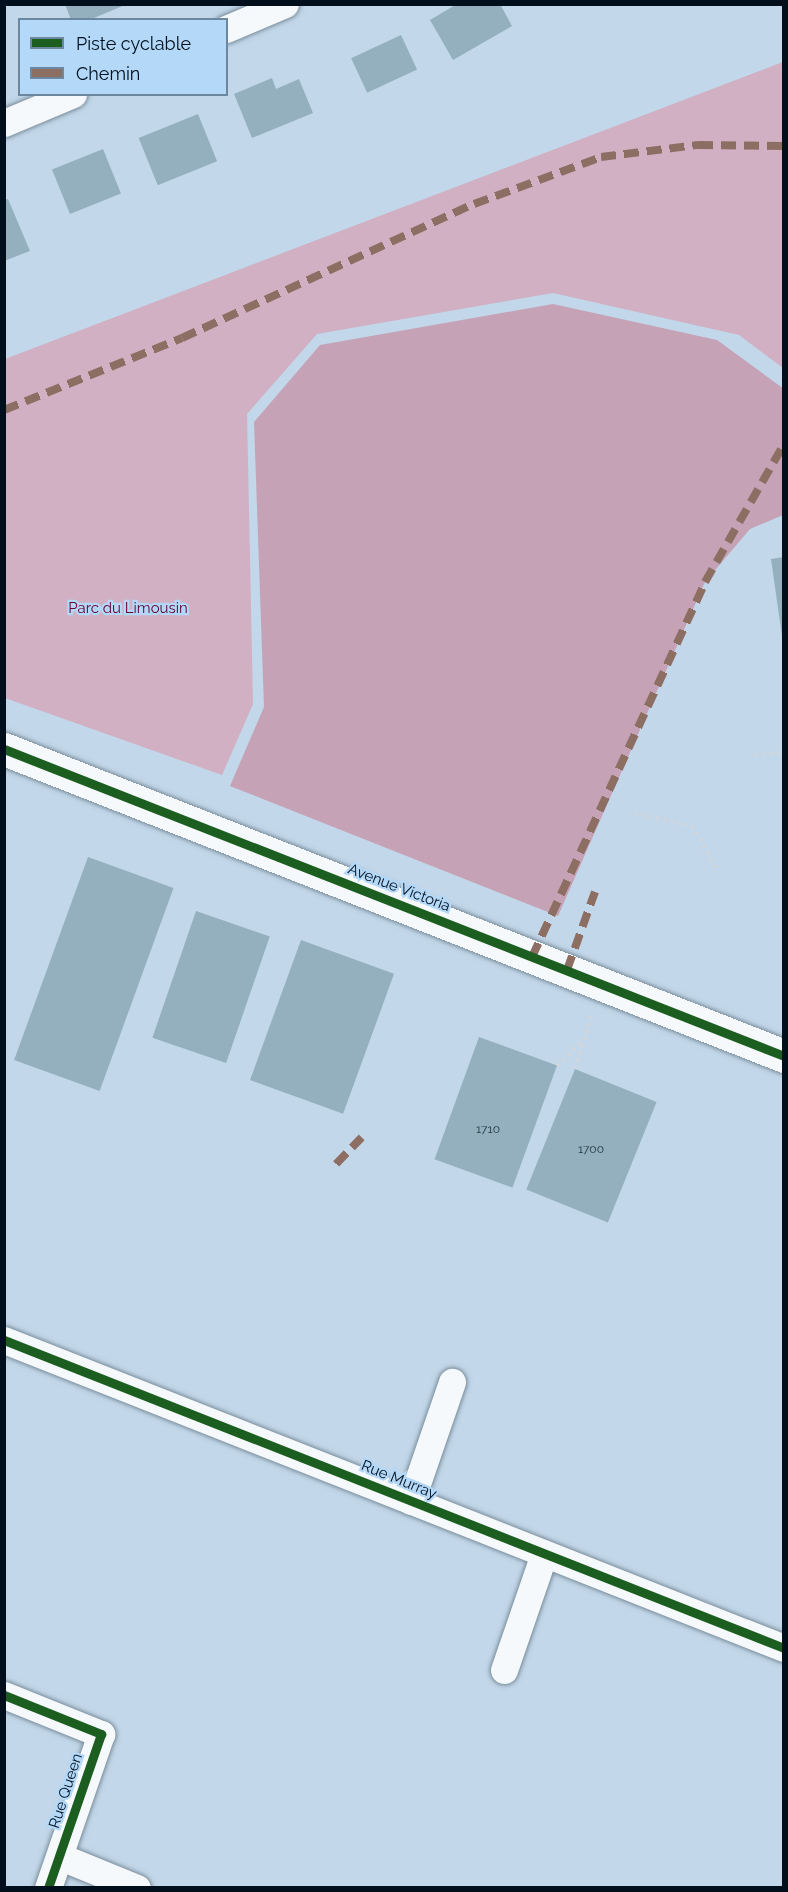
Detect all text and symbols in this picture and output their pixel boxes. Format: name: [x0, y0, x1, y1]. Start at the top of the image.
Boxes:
legend: [18, 18, 228, 96]
text: Piste cyclable: [76, 33, 191, 54]
text: Chemin: [76, 63, 140, 84]
park label: Parc du Limousin: [68, 600, 188, 618]
street label: Avenue Victoria: [345, 860, 453, 916]
house number: 1710: [476, 1123, 500, 1137]
house number: 1700: [578, 1143, 604, 1157]
street label: Rue Murray: [359, 1457, 439, 1503]
street label: Rue Queen: [45, 1751, 87, 1831]

